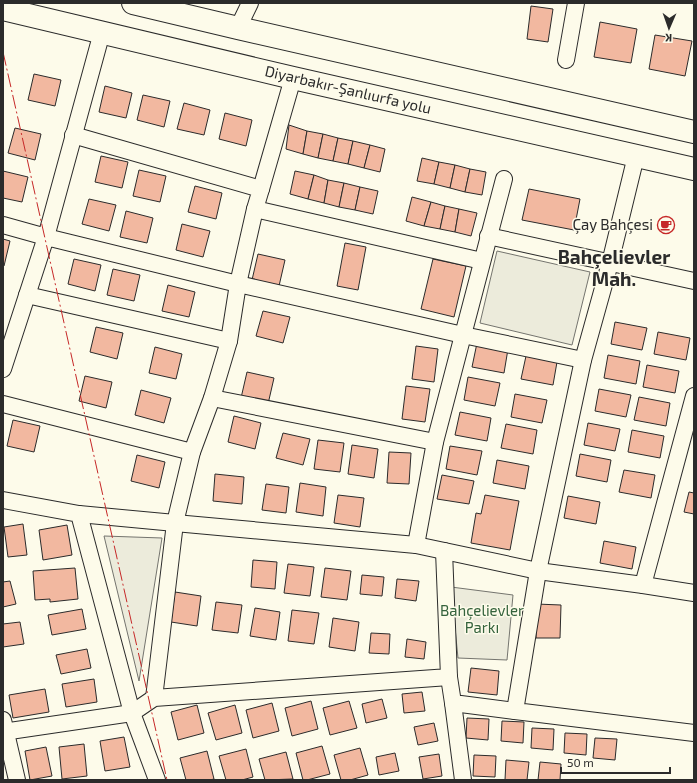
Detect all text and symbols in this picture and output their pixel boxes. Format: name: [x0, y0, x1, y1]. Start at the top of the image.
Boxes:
north arrow: [649, 8, 689, 48]
text: K: [665, 32, 672, 45]
street label: Diyarbakır-Şanlıurfa yolu: [263, 61, 433, 118]
place label: Çay Bahçesi: [572, 215, 653, 234]
cafe icon: Çay Bahçesi: [656, 215, 676, 235]
district label: Bahçelievler Mah.: [558, 245, 670, 290]
park label: Bahçelievler Parkı: [440, 601, 524, 636]
scale bar: [561, 749, 670, 775]
text: 50 m: [567, 755, 594, 769]

